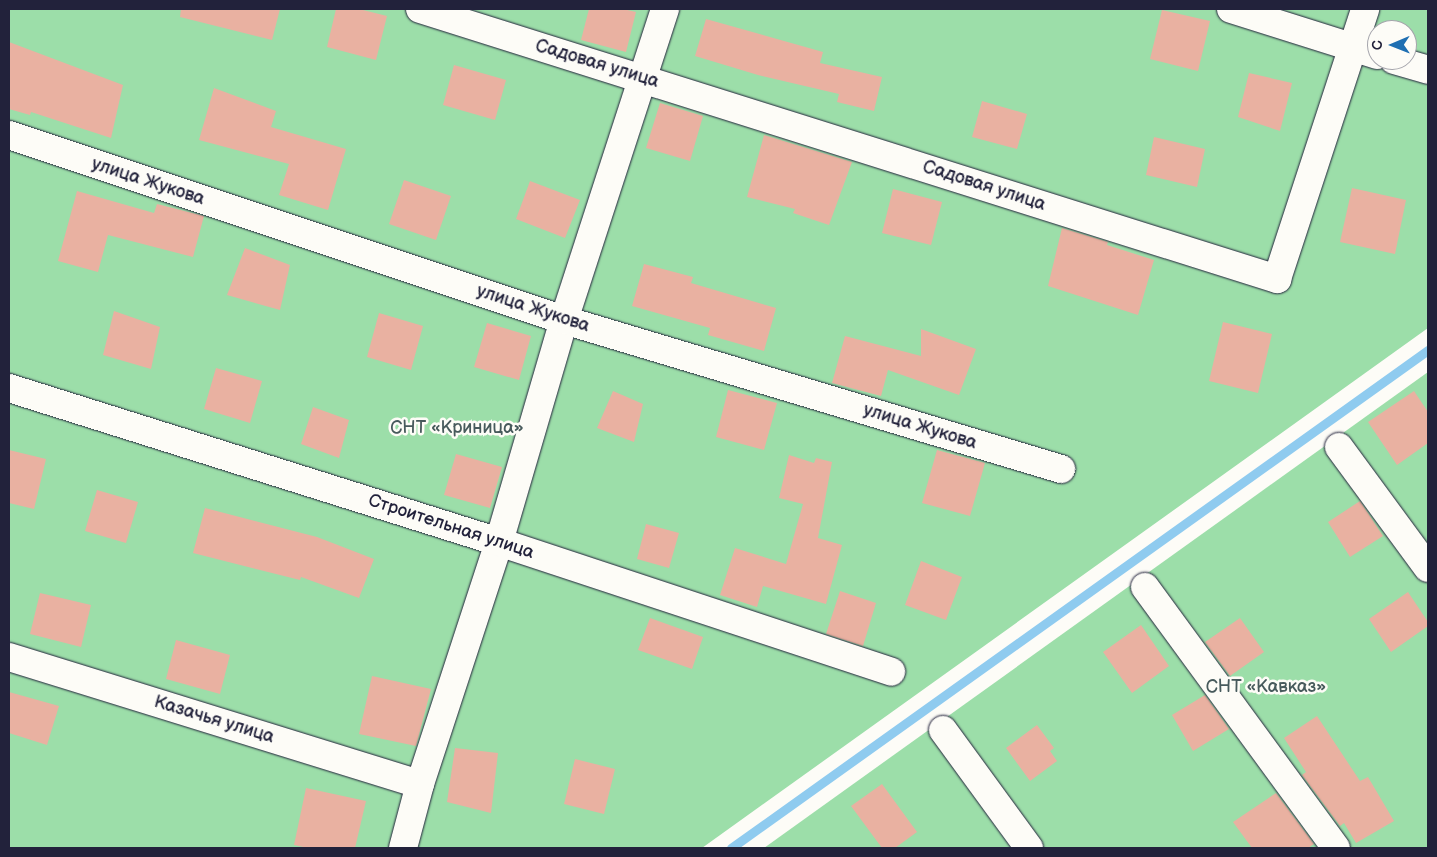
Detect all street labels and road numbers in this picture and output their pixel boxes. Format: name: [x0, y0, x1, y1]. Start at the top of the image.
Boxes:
street label: Садовая улица: [533, 35, 661, 93]
street label: улица Жукова: [89, 154, 207, 210]
street label: Садовая улица: [920, 156, 1048, 216]
street label: улица Жукова: [474, 281, 592, 337]
street label: улица Жукова: [861, 400, 979, 454]
street label: Строительная улица: [365, 490, 537, 564]
street label: Казачья улица: [151, 691, 277, 749]

